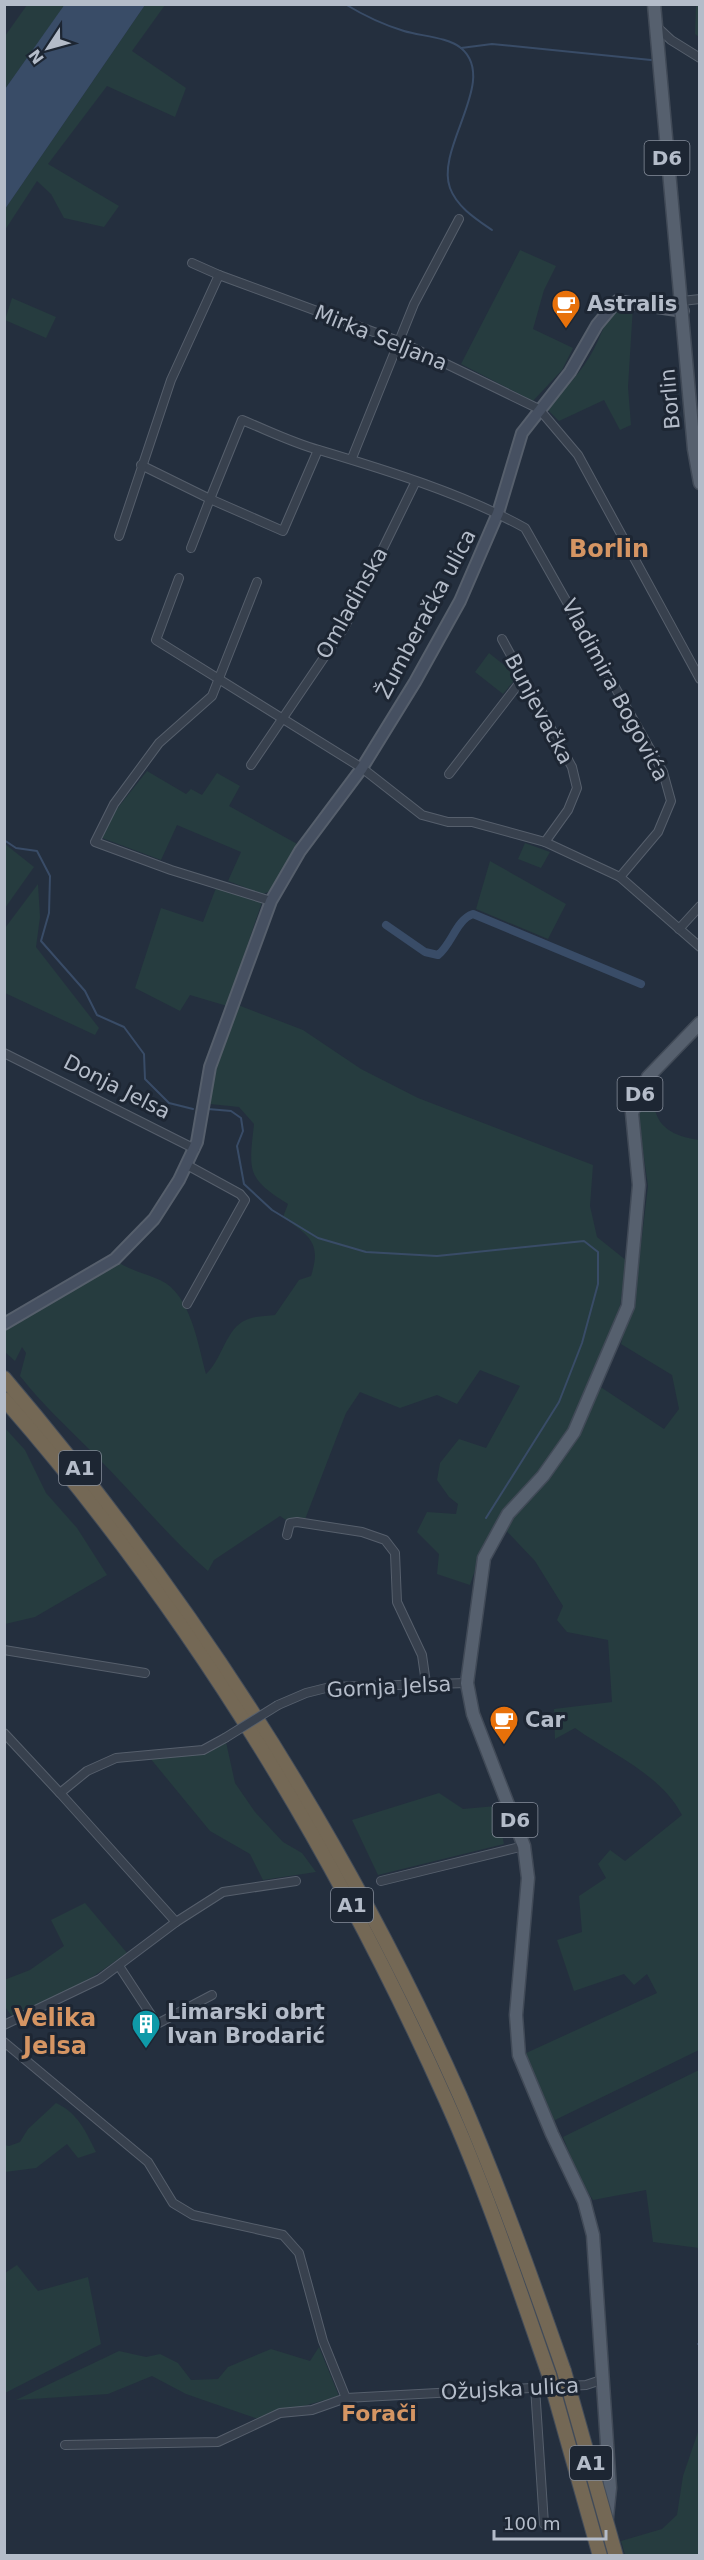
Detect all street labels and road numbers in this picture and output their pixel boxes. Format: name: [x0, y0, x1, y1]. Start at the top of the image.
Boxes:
road number: D6: [644, 141, 690, 175]
street label: Mirka Seljana: [311, 300, 451, 376]
street label: Borlin: [655, 368, 685, 430]
street label: Žumberačka ulica: [370, 525, 481, 703]
street label: Omladinska: [312, 543, 392, 663]
street label: Vladimira Bogovića: [557, 595, 673, 785]
street label: Bunjevačka: [500, 650, 578, 768]
street label: Donja Jelsa: [60, 1050, 174, 1124]
road number: D6: [618, 1077, 662, 1111]
road number: A1: [59, 1451, 101, 1485]
street label: Gornja Jelsa: [326, 1672, 452, 1702]
road number: D6: [492, 1803, 538, 1837]
road number: A1: [331, 1888, 373, 1922]
street label: Ožujska ulica: [440, 2373, 580, 2405]
road number: A1: [570, 2446, 612, 2480]

